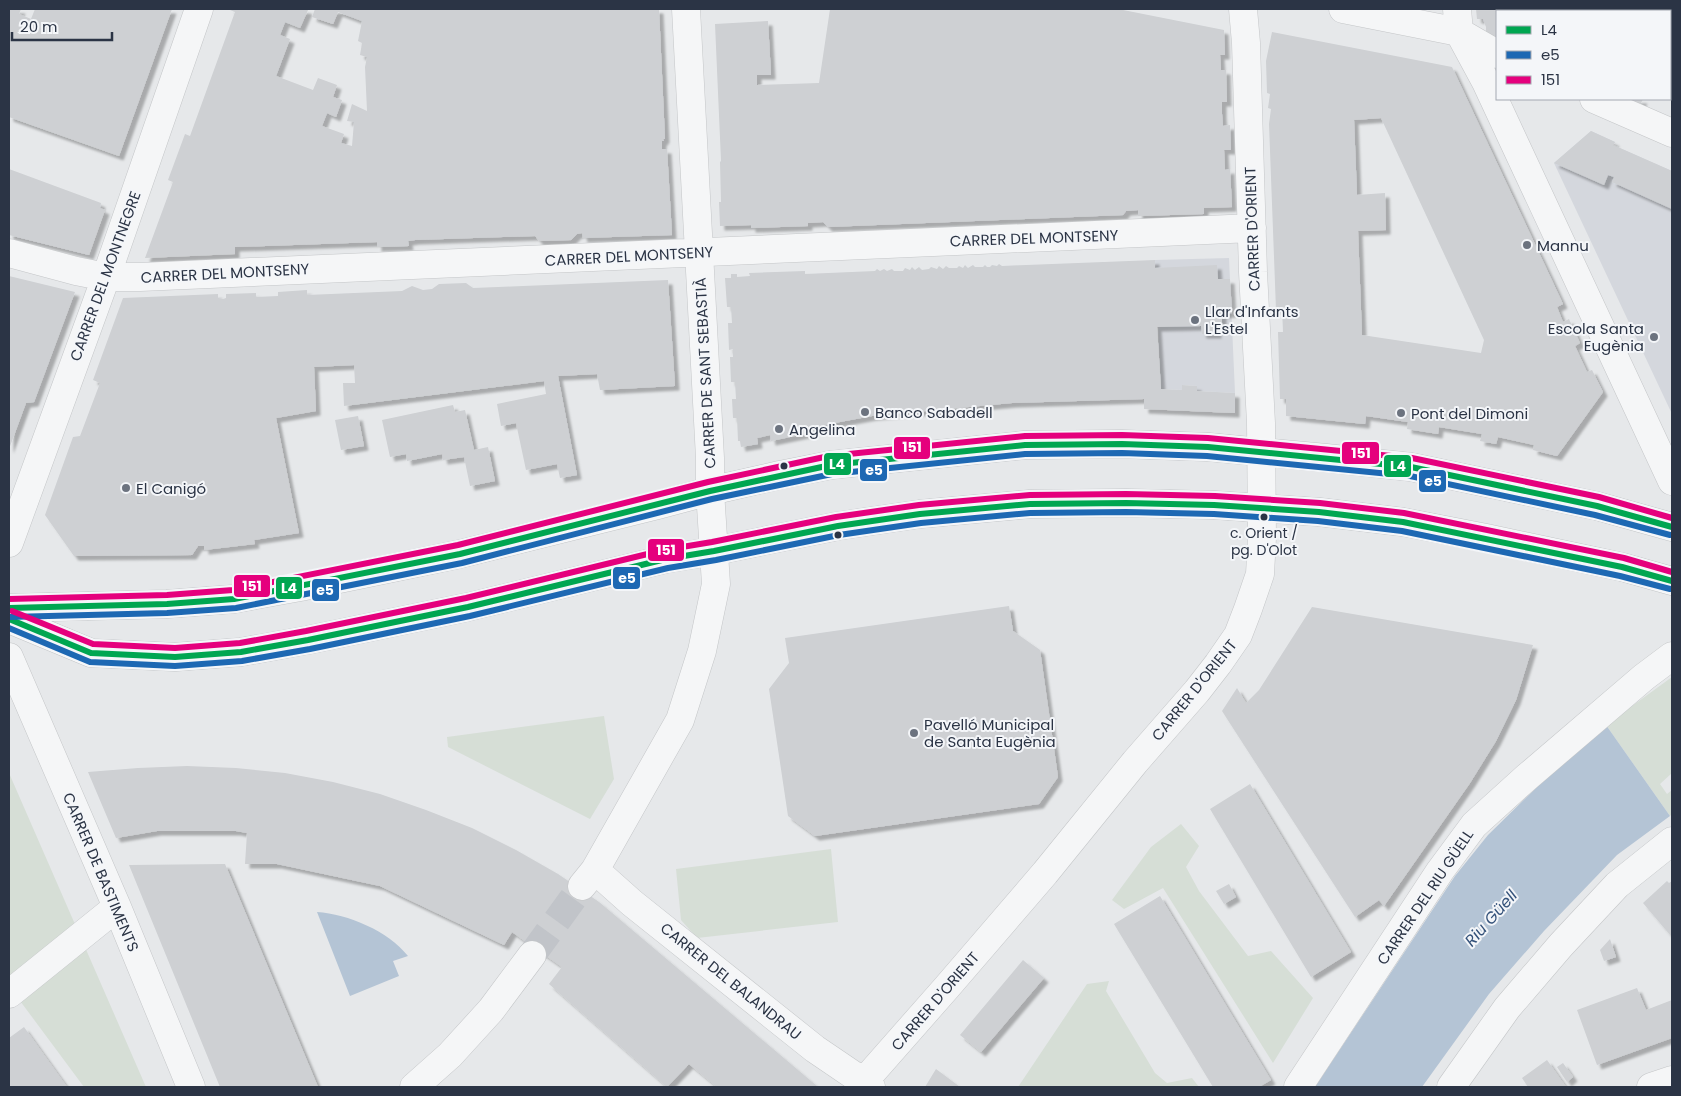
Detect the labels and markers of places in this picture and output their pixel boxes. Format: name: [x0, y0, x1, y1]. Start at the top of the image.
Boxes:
place label: Mannu: [1537, 235, 1589, 256]
marker: Mannu: [1521, 239, 1533, 251]
place label: Llar d'Infants L'Estel: [1205, 301, 1299, 339]
marker: Llar d'Infants L'Estel: [1189, 314, 1201, 326]
place label: Escola Santa Eugènia: [1548, 318, 1644, 356]
marker: Escola Santa Eugènia: [1648, 331, 1660, 343]
place label: Banco Sabadell: [875, 402, 993, 423]
place label: Pont del Dimoni: [1411, 403, 1528, 424]
marker: Banco Sabadell: [859, 406, 871, 418]
marker: Pont del Dimoni: [1395, 407, 1407, 419]
place label: Angelina: [789, 419, 855, 440]
marker: Angelina: [773, 423, 785, 435]
unlabelled marker: [779, 461, 789, 471]
place label: El Canigó: [136, 478, 206, 499]
marker: El Canigó: [120, 482, 132, 494]
marker: c. Orient / pg. D'Olot: [1259, 512, 1269, 522]
place label: c. Orient / pg. D'Olot: [1230, 523, 1298, 560]
unlabelled marker: [833, 530, 843, 540]
place label: Pavelló Municipal de Santa Eugènia: [924, 714, 1056, 752]
marker: Pavelló Municipal de Santa Eugènia: [908, 727, 920, 739]

